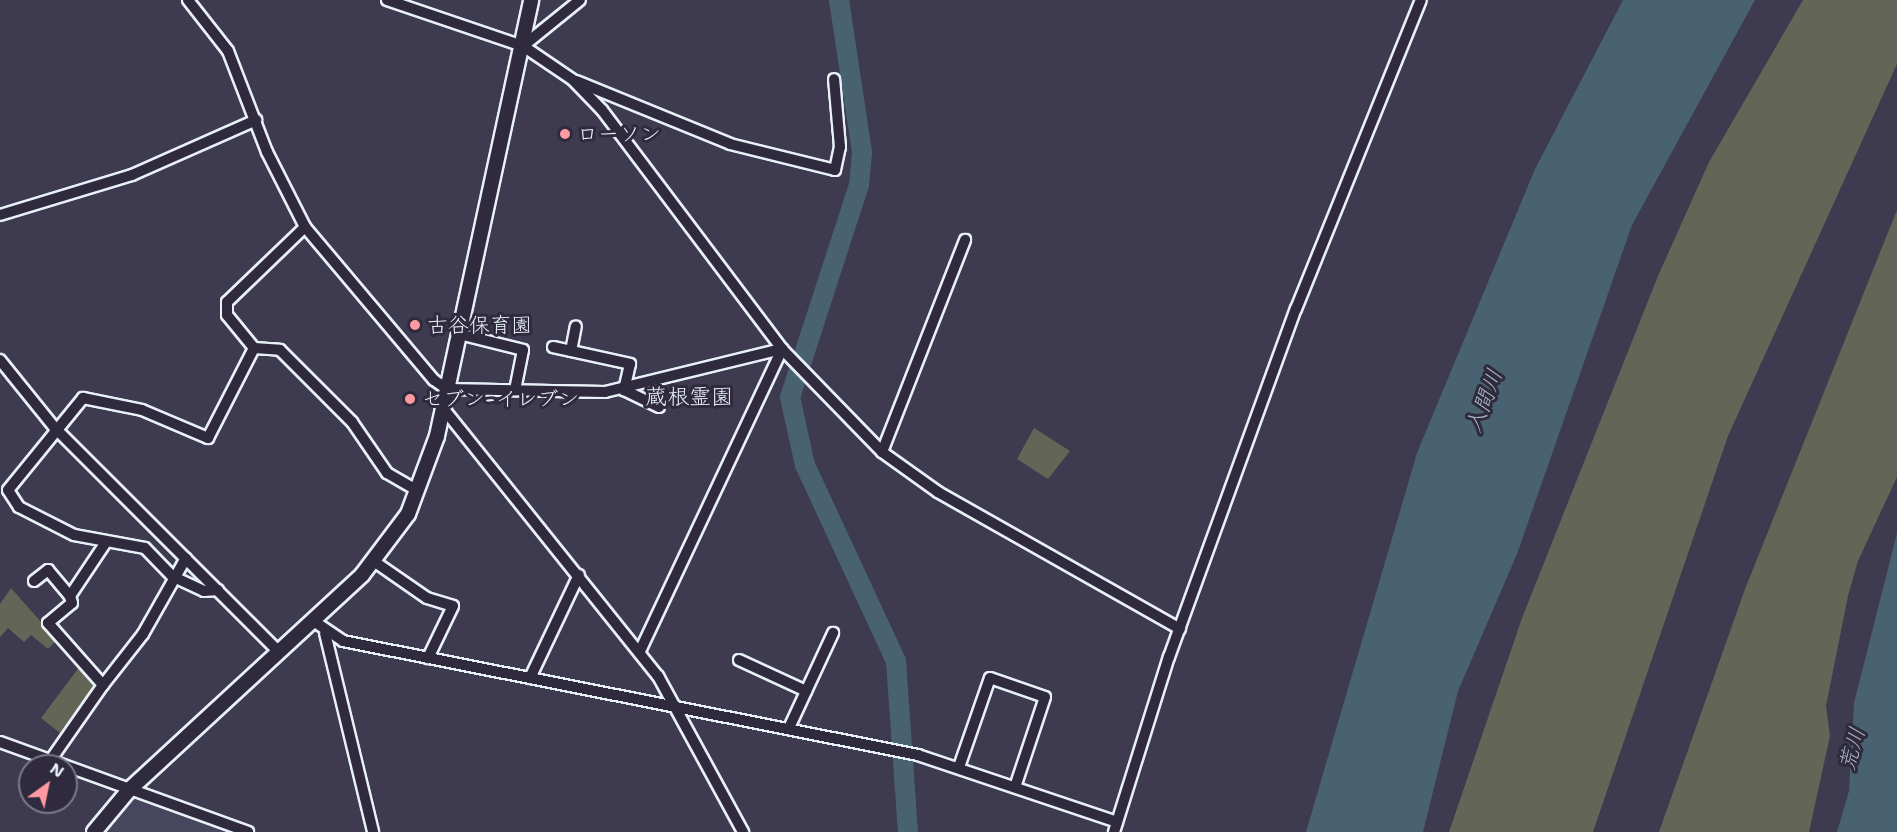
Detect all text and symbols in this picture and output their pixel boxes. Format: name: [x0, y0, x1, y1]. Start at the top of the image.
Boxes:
place label: ローソン: [577, 121, 661, 147]
marker: ローソン: [558, 127, 572, 141]
place label: 古谷保育園: [427, 312, 532, 338]
marker: 古谷保育園: [408, 318, 422, 332]
water label: 入間川: [1460, 365, 1508, 437]
district label: 蔵根霊園: [645, 384, 733, 410]
place label: セブン-イレブン: [422, 386, 579, 412]
marker: セブン-イレブン: [403, 392, 417, 406]
water label: 荒川: [1833, 724, 1871, 774]
north arrow: [18, 754, 78, 814]
text: N: [46, 758, 68, 782]

